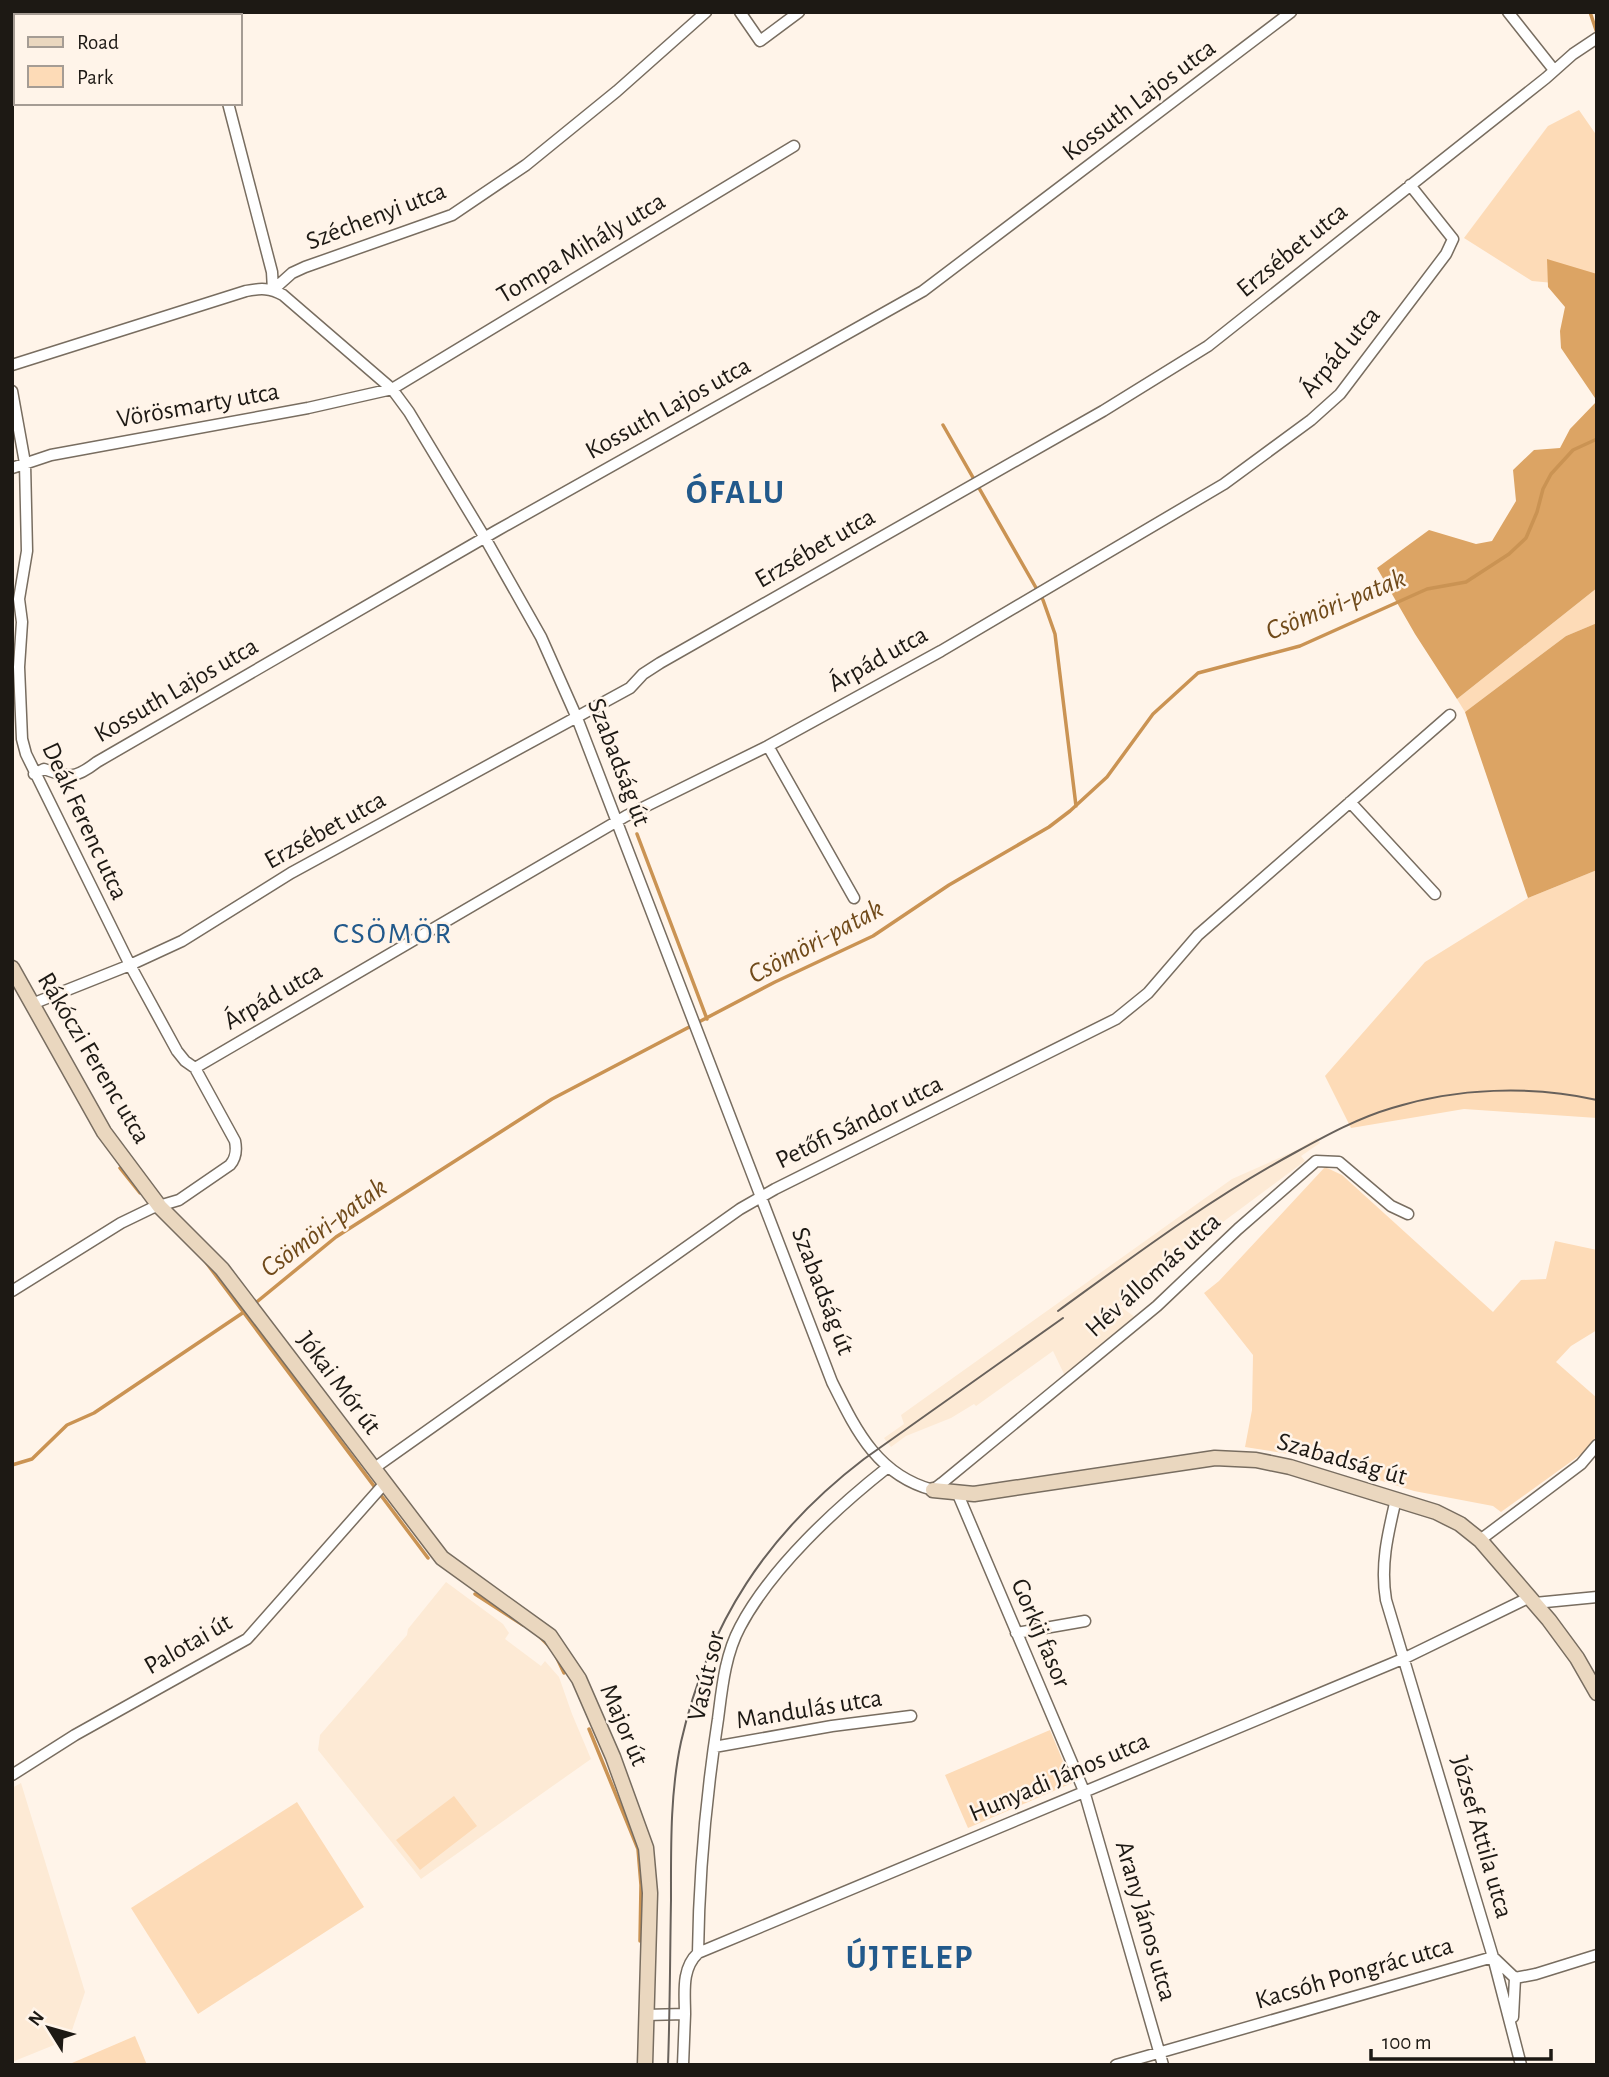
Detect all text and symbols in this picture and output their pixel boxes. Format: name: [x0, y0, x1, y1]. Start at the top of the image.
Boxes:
legend: [14, 14, 242, 105]
text: Road: [77, 32, 119, 53]
street label: Kossuth Lajos utca: [1058, 34, 1220, 166]
text: Park: [77, 67, 114, 88]
street label: Széchenyi utca: [302, 177, 450, 255]
street label: Tompa Mihály utca: [492, 188, 670, 308]
street label: Erzsébet utca: [1232, 198, 1352, 302]
street label: Árpád utca: [1293, 301, 1385, 402]
street label: Kossuth Lajos utca: [581, 352, 755, 464]
street label: Vörösmarty utca: [115, 378, 281, 432]
district label: ÓFALU: [686, 473, 786, 510]
street label: Erzsébet utca: [751, 503, 879, 593]
water label: Csömöri-patak: [1262, 564, 1410, 646]
street label: Árpád utca: [823, 619, 932, 697]
street label: Kossuth Lajos utca: [90, 633, 262, 747]
street label: Szabadság út: [583, 695, 655, 829]
street label: Deák Ferenc utca: [37, 738, 133, 904]
street label: Erzsébet utca: [260, 786, 390, 874]
water label: Csömöri-patak: [744, 895, 888, 989]
district label: CSÖMÖR: [333, 918, 453, 949]
street label: Árpád utca: [218, 956, 327, 1035]
street label: Rákóczi Ferenc utca: [33, 968, 155, 1148]
street label: Petőfi Sándor utca: [772, 1070, 946, 1174]
water label: Csömöri-patak: [256, 1173, 392, 1283]
street label: Hév állomás utca: [1081, 1208, 1225, 1342]
street label: Szabadság út: [787, 1224, 859, 1358]
street label: Jókai Mór út: [292, 1327, 386, 1439]
street label: Szabadság út: [1274, 1428, 1410, 1490]
street label: Gorkij fasor: [1006, 1575, 1076, 1692]
street label: Palotai út: [140, 1609, 236, 1679]
street label: Vasút sor: [683, 1628, 729, 1723]
street label: Major út: [595, 1680, 653, 1770]
street label: Mandulás utca: [734, 1685, 884, 1733]
street label: Hunyadi János utca: [965, 1727, 1153, 1827]
street label: József Attila utca: [1446, 1753, 1518, 1921]
street label: Arany János utca: [1111, 1838, 1181, 2004]
street label: Kacsóh Pongrác utca: [1252, 1932, 1456, 2014]
district label: ÚJTELEP: [846, 1937, 974, 1975]
north arrow: [14, 1993, 84, 2063]
text: N: [25, 2008, 48, 2030]
scale bar: [1371, 2018, 1551, 2062]
text: 100 m: [1382, 2032, 1432, 2053]

